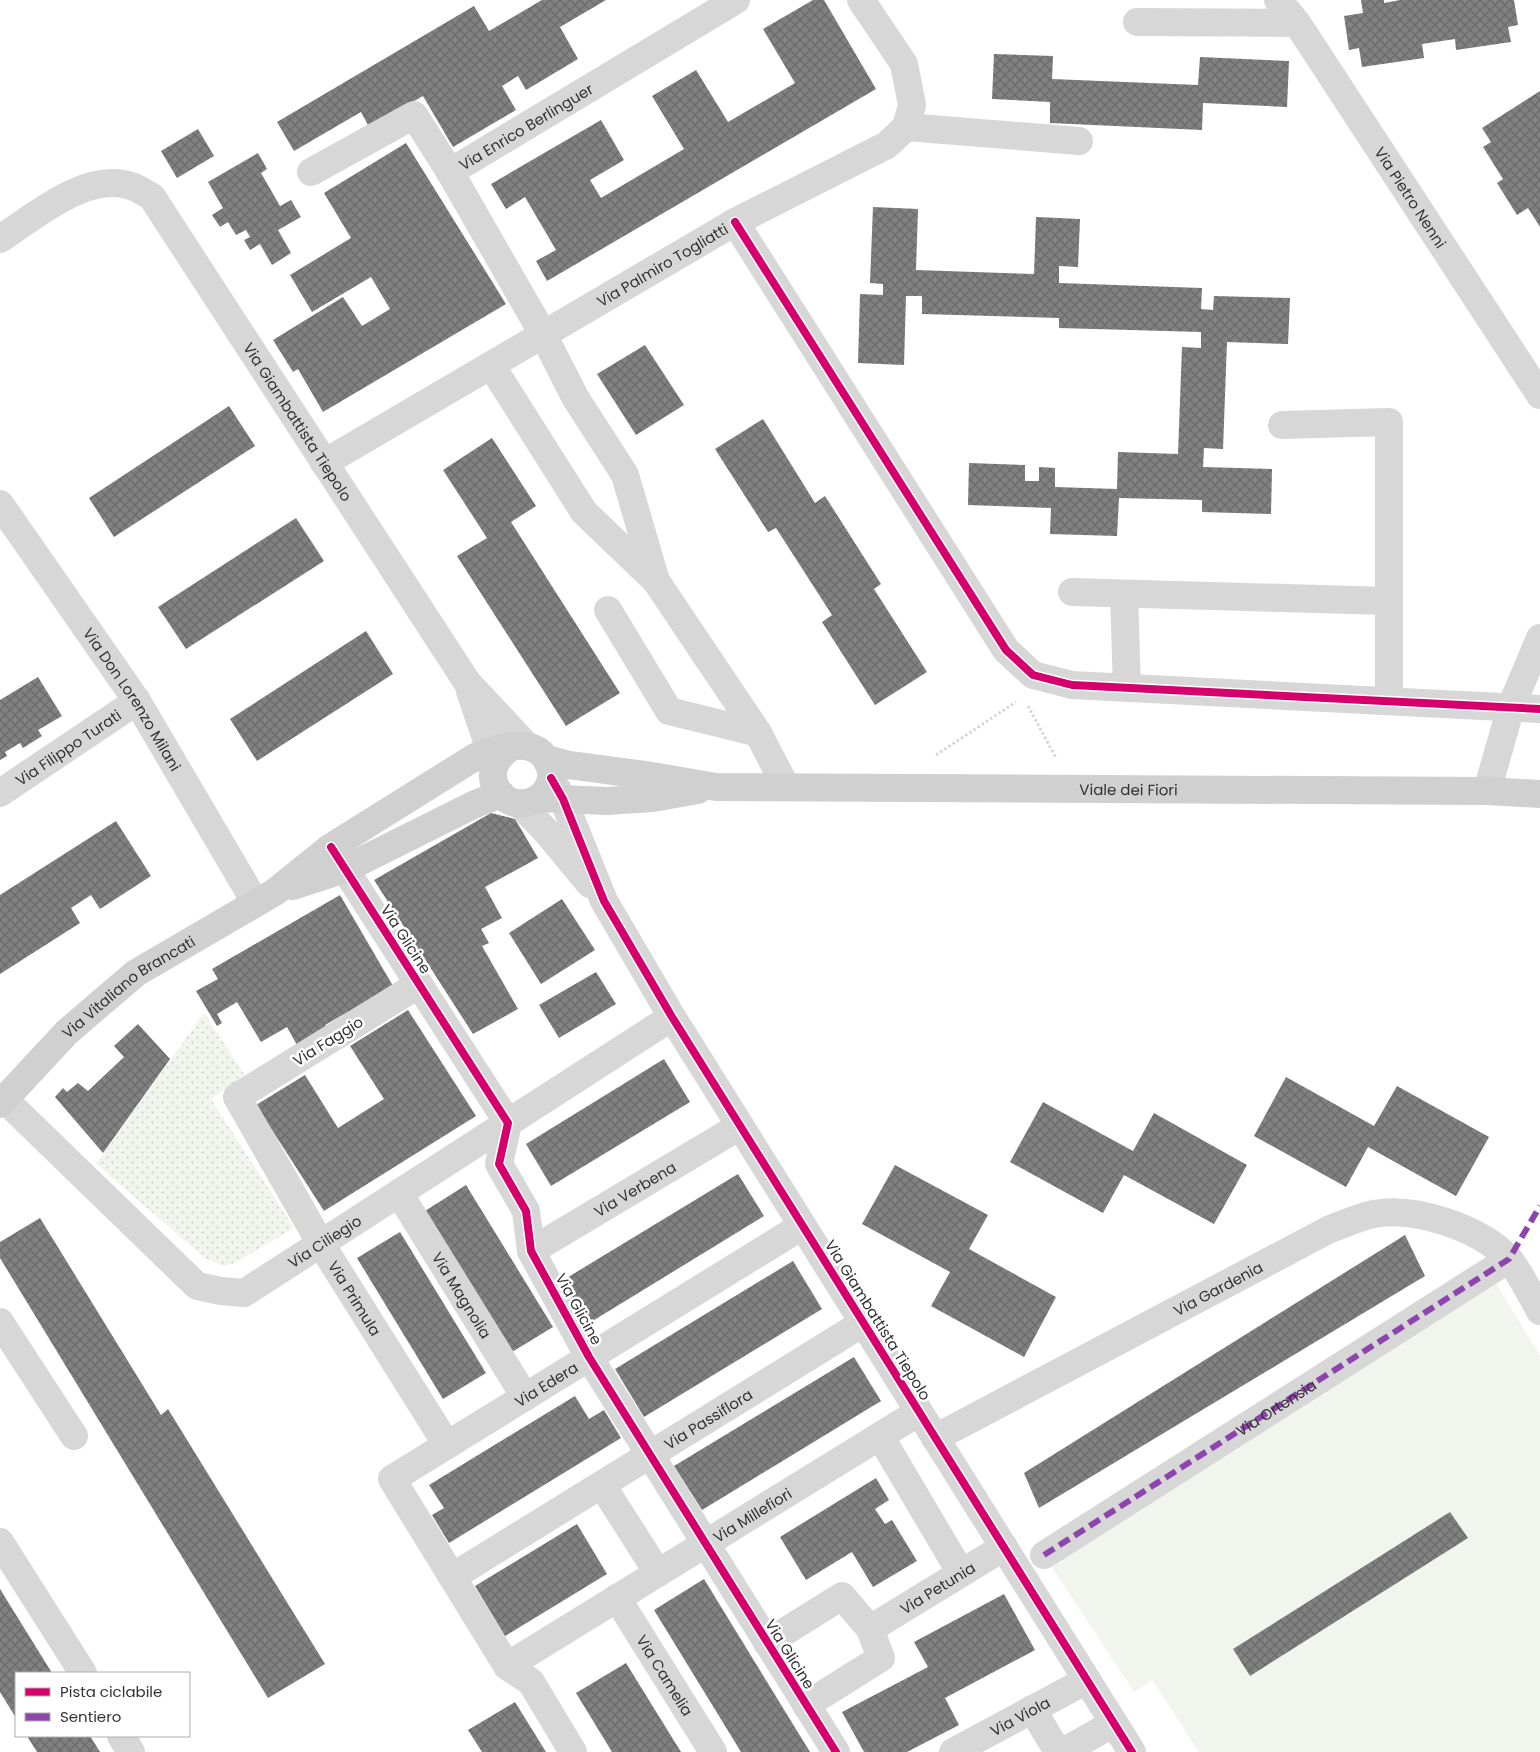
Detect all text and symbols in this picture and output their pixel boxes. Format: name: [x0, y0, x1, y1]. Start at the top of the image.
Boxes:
street label: Via Enrico Berlinguer: [455, 78, 597, 175]
street label: Via Pietro Nenni: [1370, 142, 1452, 252]
street label: Via Palmiro Togliatti: [593, 218, 732, 311]
street label: Via Giambattista Tiepolo: [239, 338, 357, 505]
street label: Via Don Lorenzo Milani: [79, 623, 186, 775]
street label: Via Filippo Turati: [11, 704, 125, 790]
street label: Viale dei Fiori: [1079, 778, 1178, 800]
street label: Via Glicine: [376, 900, 436, 978]
street label: Via Vitaliano Brancati: [57, 930, 199, 1043]
street label: Via Faggio: [289, 1011, 367, 1071]
street label: Via Verbena: [590, 1156, 680, 1222]
street label: Via Ciliegio: [284, 1210, 365, 1273]
street label: Via Giambattista Tiepolo: [820, 1236, 936, 1404]
street label: Via Magnolia: [427, 1248, 497, 1342]
street label: Via Gardenia: [1169, 1256, 1266, 1321]
street label: Via Primula: [323, 1257, 386, 1340]
street label: Via Glicine: [551, 1269, 607, 1349]
street label: Via Edera: [510, 1356, 582, 1412]
street label: Via Ortensia: [1232, 1374, 1320, 1441]
street label: Via Passiflora: [660, 1383, 756, 1454]
street label: Via Millefiori: [709, 1483, 796, 1547]
street label: Via Petunia: [896, 1557, 979, 1619]
street label: Via Glicine: [760, 1615, 820, 1693]
street label: Via Camelia: [632, 1631, 698, 1720]
legend: [15, 1672, 190, 1737]
text: Pista ciclabile: [60, 1681, 162, 1702]
street label: Via Viola: [986, 1691, 1054, 1741]
text: Sentiero: [60, 1706, 121, 1727]

